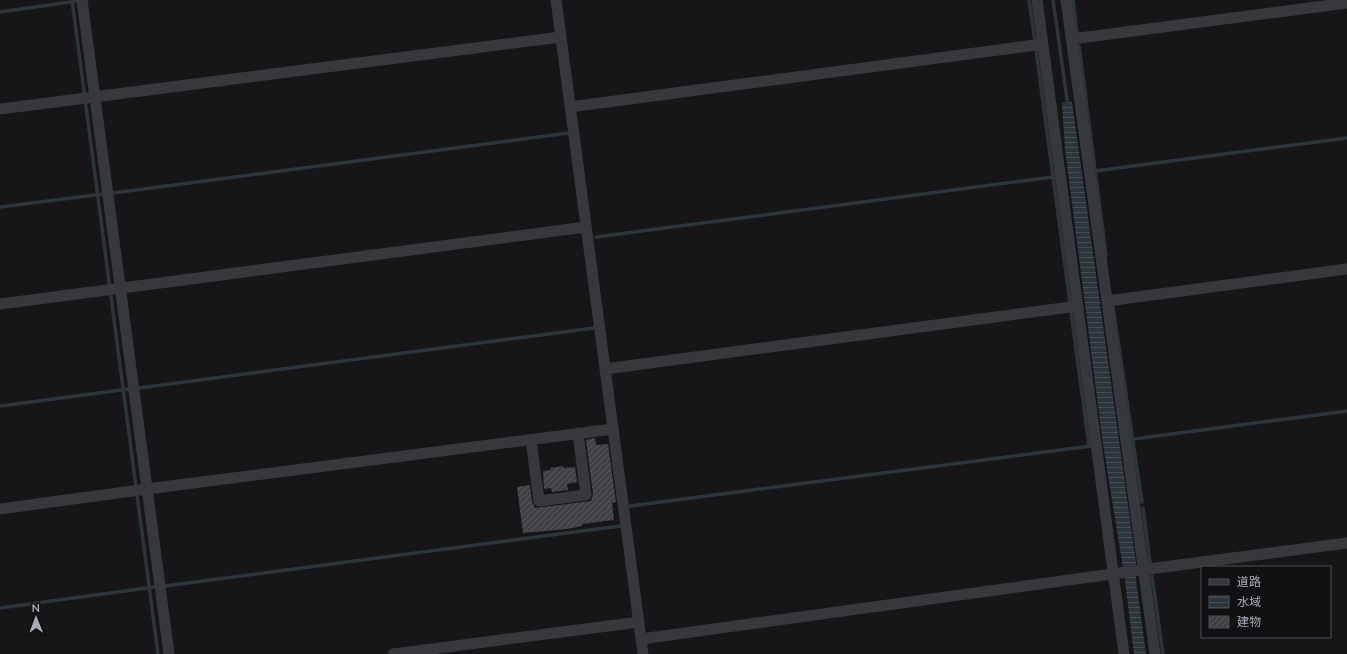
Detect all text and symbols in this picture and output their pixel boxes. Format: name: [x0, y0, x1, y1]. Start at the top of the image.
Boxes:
legend: [1201, 566, 1331, 638]
text: 道路: [1237, 574, 1261, 590]
text: 水域: [1237, 594, 1261, 610]
north arrow: [16, 598, 56, 638]
text: N: [32, 601, 40, 616]
text: 建物: [1237, 614, 1261, 630]

